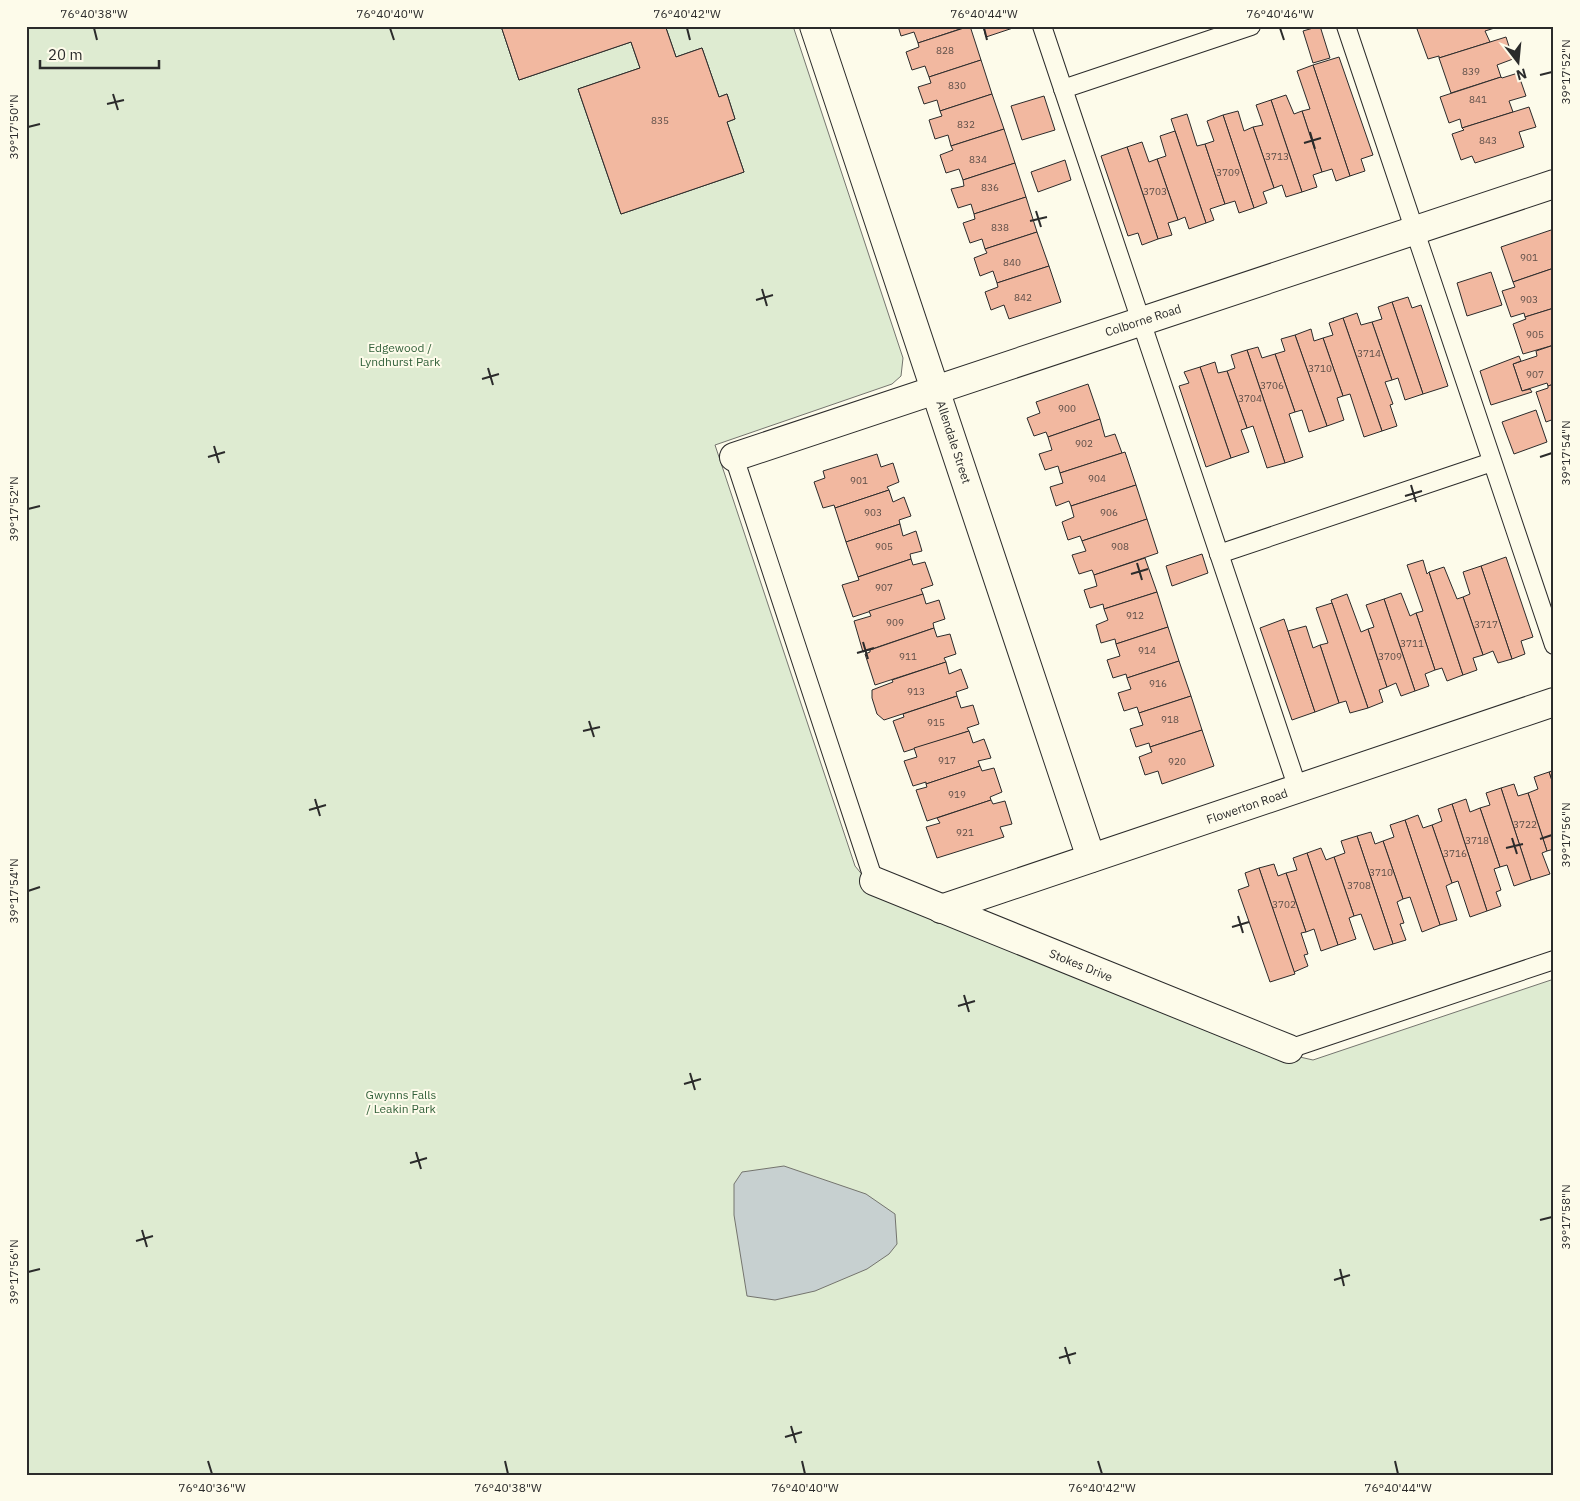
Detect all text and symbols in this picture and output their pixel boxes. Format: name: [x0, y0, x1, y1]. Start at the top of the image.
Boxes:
text: 76°40'38"W: [60, 6, 128, 21]
text: 76°40'40"W: [356, 6, 424, 21]
text: 76°40'42"W: [653, 6, 721, 21]
text: 76°40'44"W: [950, 6, 1018, 21]
text: 76°40'46"W: [1246, 6, 1314, 21]
scale bar: [40, 38, 159, 70]
north arrow: [1492, 38, 1542, 88]
text: 39°17'52"N: [1558, 39, 1573, 105]
house number: 828: [936, 44, 954, 57]
text: 20 m: [48, 45, 83, 64]
text: N: [1514, 64, 1529, 85]
house number: 839: [1462, 65, 1480, 78]
house number: 830: [948, 79, 966, 92]
house number: 841: [1469, 93, 1487, 106]
text: 39°17'50"N: [6, 94, 21, 160]
house number: 835: [651, 114, 669, 127]
house number: 832: [957, 118, 975, 131]
house number: 843: [1479, 134, 1497, 147]
house number: 3713: [1265, 150, 1289, 163]
house number: 834: [969, 153, 987, 166]
house number: 3709: [1216, 166, 1240, 179]
house number: 836: [981, 181, 999, 194]
house number: 3703: [1143, 185, 1167, 198]
house number: 838: [991, 221, 1009, 234]
house number: 901: [1520, 251, 1538, 264]
house number: 840: [1003, 256, 1021, 269]
house number: 842: [1014, 291, 1032, 304]
house number: 903: [1520, 293, 1538, 306]
street label: Colborne Road: [1103, 301, 1183, 339]
house number: 905: [1526, 328, 1544, 341]
park label: Edgewood / Lyndhurst Park: [360, 340, 441, 369]
house number: 3714: [1357, 347, 1381, 360]
house number: 3710: [1308, 362, 1332, 375]
house number: 907: [1526, 368, 1544, 381]
house number: 3706: [1260, 379, 1284, 392]
house number: 3704: [1238, 392, 1262, 405]
street label: Allendale Street: [933, 399, 975, 485]
house number: 900: [1058, 402, 1076, 415]
text: 39°17'54"N: [1558, 420, 1573, 486]
house number: 902: [1075, 437, 1093, 450]
house number: 904: [1088, 472, 1106, 485]
house number: 901: [850, 474, 868, 487]
text: 39°17'52"N: [6, 476, 21, 542]
house number: 903: [864, 506, 882, 519]
house number: 906: [1100, 506, 1118, 519]
house number: 905: [875, 540, 893, 553]
house number: 908: [1111, 540, 1129, 553]
house number: 907: [875, 581, 893, 594]
house number: 912: [1126, 609, 1144, 622]
house number: 909: [886, 616, 904, 629]
house number: 3717: [1474, 618, 1498, 631]
house number: 3711: [1400, 637, 1424, 650]
house number: 914: [1138, 644, 1156, 657]
house number: 911: [899, 650, 917, 663]
house number: 3709: [1378, 650, 1402, 663]
house number: 916: [1149, 677, 1167, 690]
house number: 913: [907, 685, 925, 698]
house number: 918: [1161, 713, 1179, 726]
house number: 915: [927, 716, 945, 729]
house number: 917: [938, 754, 956, 767]
house number: 920: [1168, 755, 1186, 768]
street label: Flowerton Road: [1204, 785, 1290, 827]
house number: 919: [948, 788, 966, 801]
text: 39°17'56"N: [1558, 802, 1573, 868]
house number: 3722: [1513, 818, 1537, 831]
house number: 921: [956, 826, 974, 839]
house number: 3718: [1465, 834, 1489, 847]
house number: 3716: [1443, 847, 1467, 860]
text: 39°17'54"N: [6, 858, 21, 924]
house number: 3710: [1369, 866, 1393, 879]
house number: 3708: [1347, 879, 1371, 892]
house number: 3702: [1272, 898, 1296, 911]
street label: Stokes Drive: [1047, 945, 1115, 985]
park label: Gwynns Falls / Leakin Park: [366, 1087, 437, 1116]
text: 39°17'58"N: [1558, 1184, 1573, 1250]
text: 39°17'56"N: [6, 1239, 21, 1305]
text: 76°40'36"W: [178, 1480, 246, 1495]
text: 76°40'38"W: [474, 1480, 542, 1495]
text: 76°40'40"W: [771, 1480, 839, 1495]
text: 76°40'42"W: [1068, 1480, 1136, 1495]
text: 76°40'44"W: [1364, 1480, 1432, 1495]

